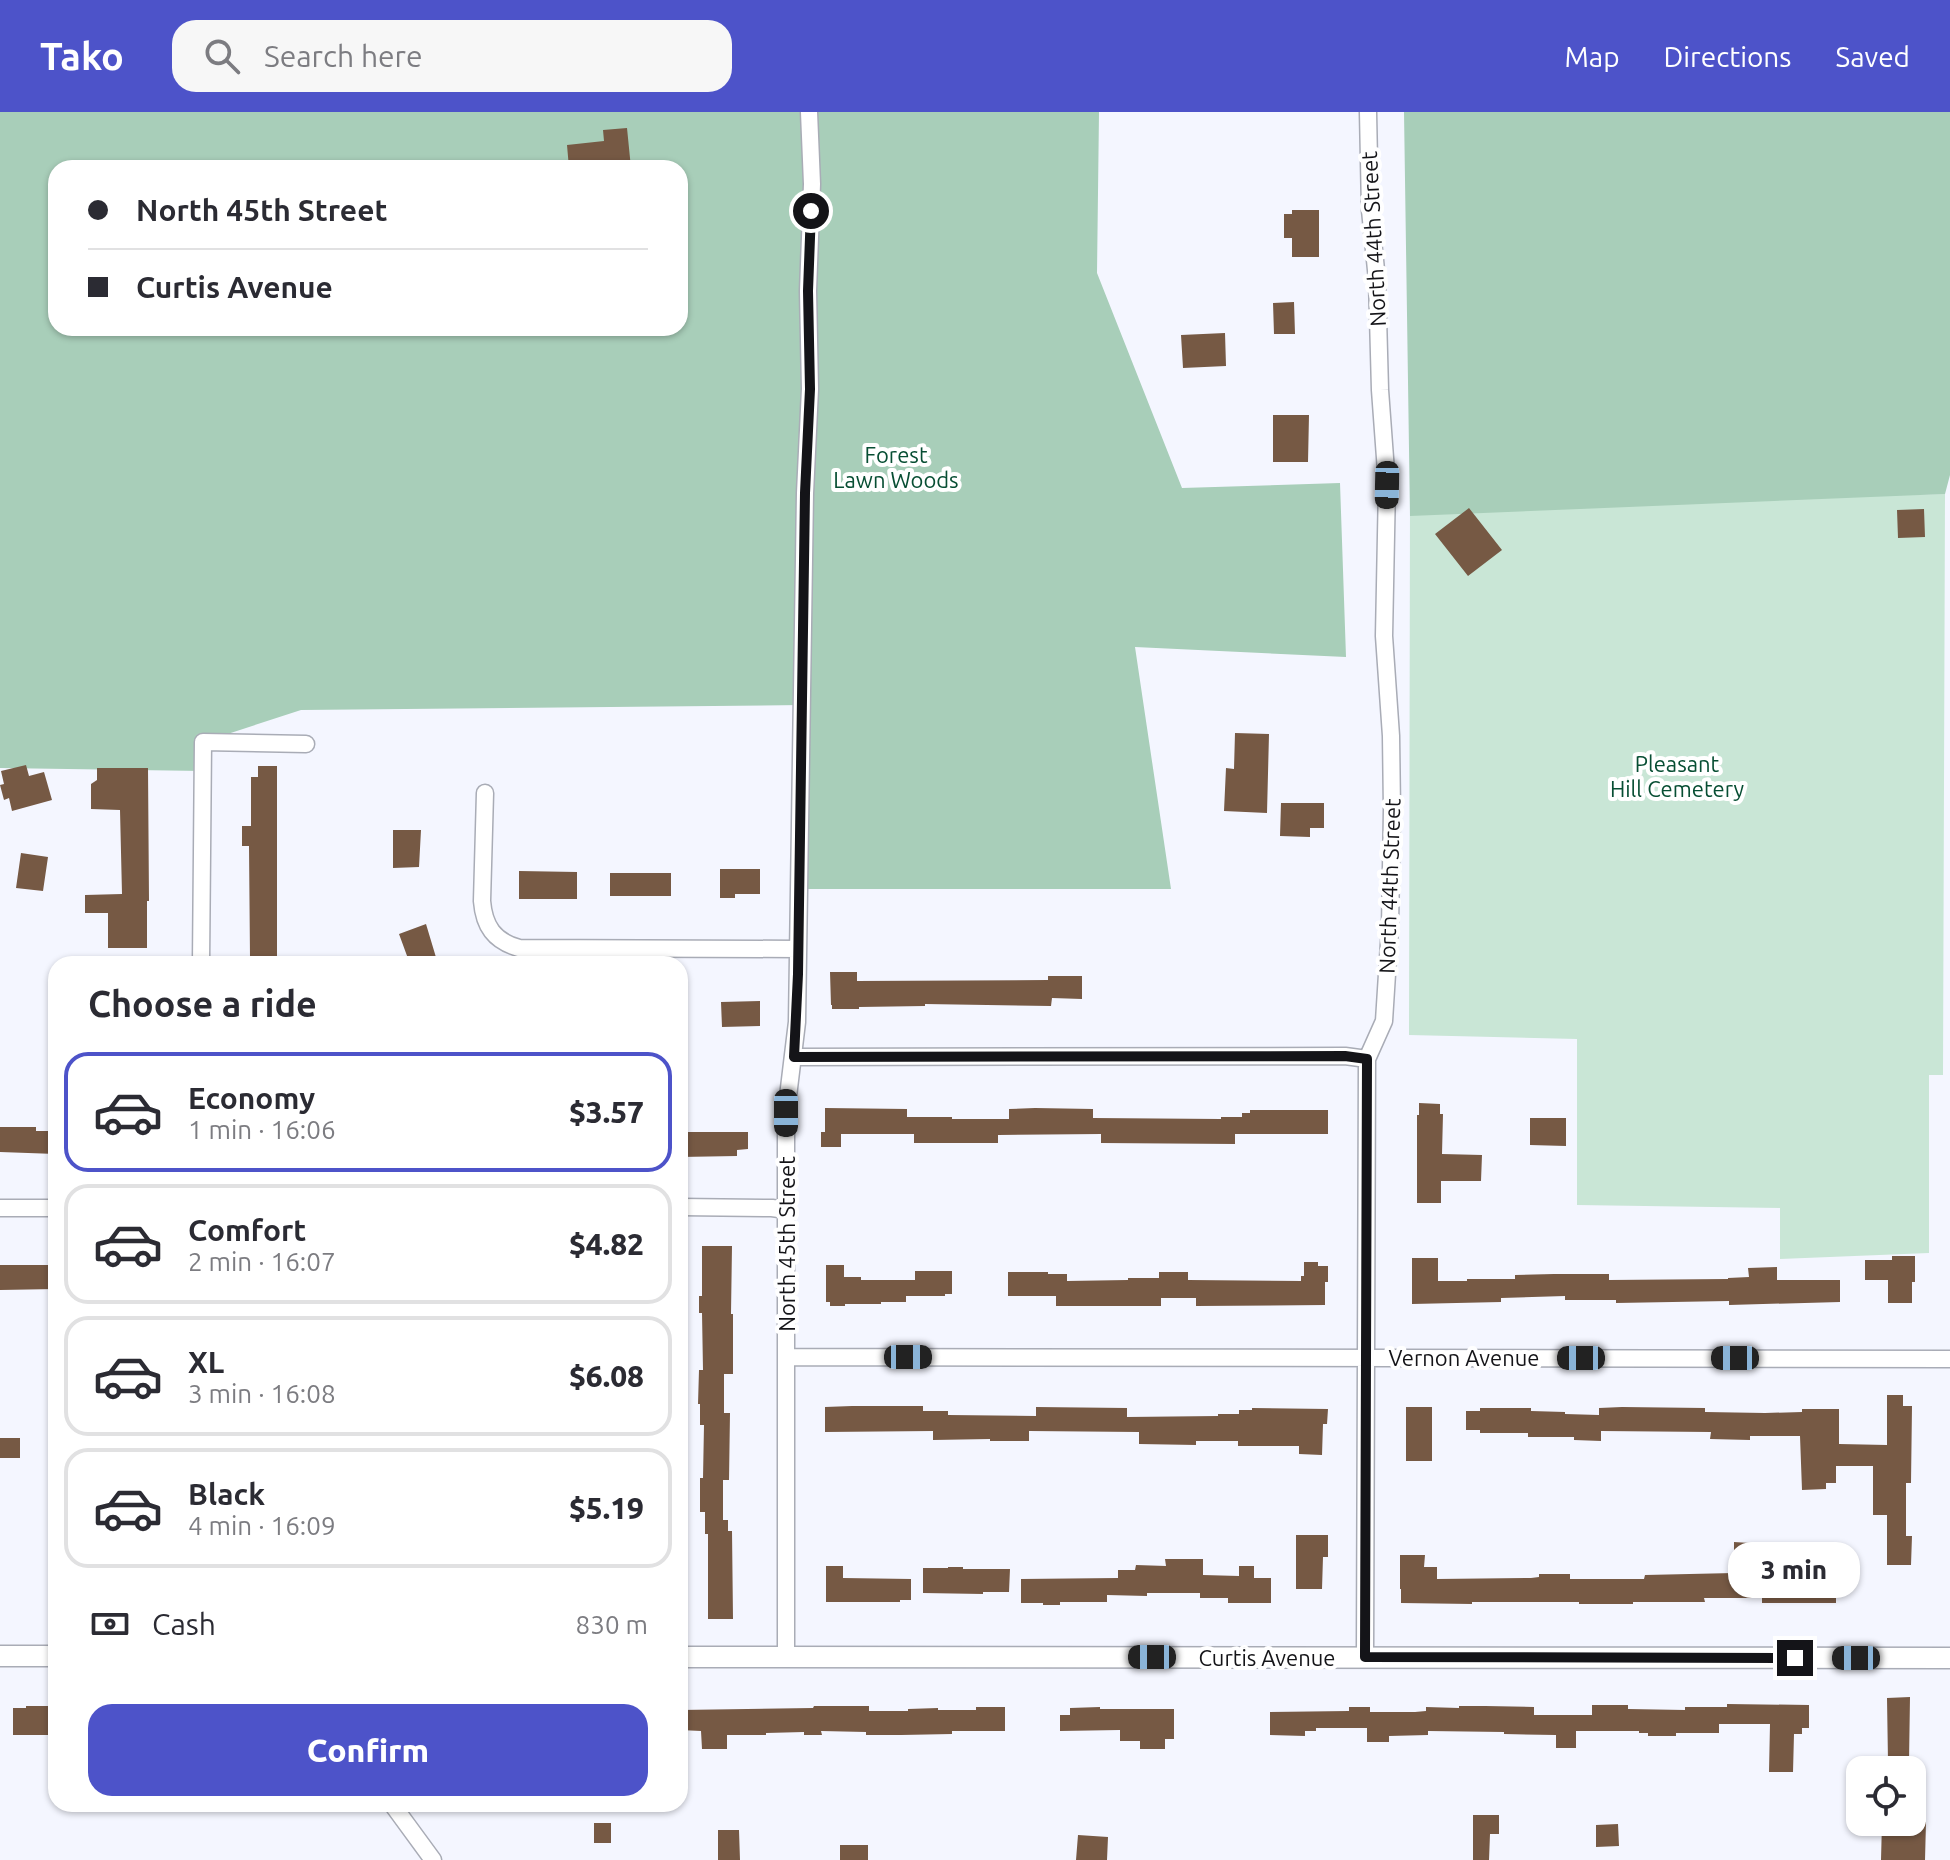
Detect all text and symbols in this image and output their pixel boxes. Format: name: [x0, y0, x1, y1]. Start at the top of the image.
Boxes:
search box: [172, 20, 732, 92]
icon: search: [200, 34, 244, 78]
text: Tako: [40, 35, 124, 77]
text: Search here: [264, 39, 423, 73]
text: Map: [1564, 41, 1620, 72]
text: Directions: [1664, 41, 1791, 72]
text: Saved: [1835, 41, 1910, 72]
street label: North 44th Street: [1356, 150, 1390, 327]
text: North 45th Street: [136, 193, 387, 227]
route start: [793, 193, 829, 229]
text: Curtis Avenue: [136, 270, 333, 304]
park label: Forest Lawn Woods: [833, 442, 959, 492]
car: [1375, 461, 1399, 509]
park label: Pleasant Hill Cemetery: [1610, 751, 1744, 801]
street label: North 44th Street: [1373, 797, 1405, 974]
text: Choose a ride: [88, 983, 317, 1024]
icon: car: [92, 1076, 164, 1148]
text: Economy: [188, 1081, 315, 1115]
car: [774, 1089, 798, 1137]
text: $3.57: [569, 1095, 644, 1129]
text: 1 min · 16:06: [188, 1115, 336, 1144]
street label: North 45th Street: [774, 1156, 799, 1332]
icon: car: [92, 1208, 164, 1280]
text: Comfort: [188, 1213, 306, 1247]
text: $4.82: [569, 1227, 644, 1261]
text: 2 min · 16:07: [188, 1247, 336, 1276]
icon: car: [92, 1340, 164, 1412]
text: XL: [188, 1345, 224, 1379]
car: [884, 1345, 932, 1369]
street label: Vernon Avenue: [1389, 1345, 1539, 1370]
car: [1557, 1346, 1605, 1370]
car: [1711, 1346, 1759, 1370]
text: $6.08: [569, 1359, 644, 1393]
text: 3 min · 16:08: [188, 1379, 336, 1408]
icon: car: [92, 1472, 164, 1544]
text: Black: [188, 1477, 265, 1511]
text: $5.19: [569, 1491, 644, 1525]
text: 4 min · 16:09: [188, 1511, 336, 1540]
callout: 3 min: [1729, 1542, 1861, 1598]
text: 3 min: [1761, 1555, 1827, 1584]
icon: cash: [88, 1602, 132, 1646]
text: Cash: [152, 1607, 216, 1641]
text: 830 m: [576, 1610, 648, 1639]
route end: [1777, 1640, 1813, 1676]
car: [1128, 1645, 1176, 1669]
street label: Curtis Avenue: [1199, 1645, 1335, 1670]
car: [1832, 1646, 1880, 1670]
button: Confirm: [88, 1704, 648, 1796]
map controls: [1846, 1756, 1926, 1836]
button: locate: [1846, 1756, 1926, 1836]

